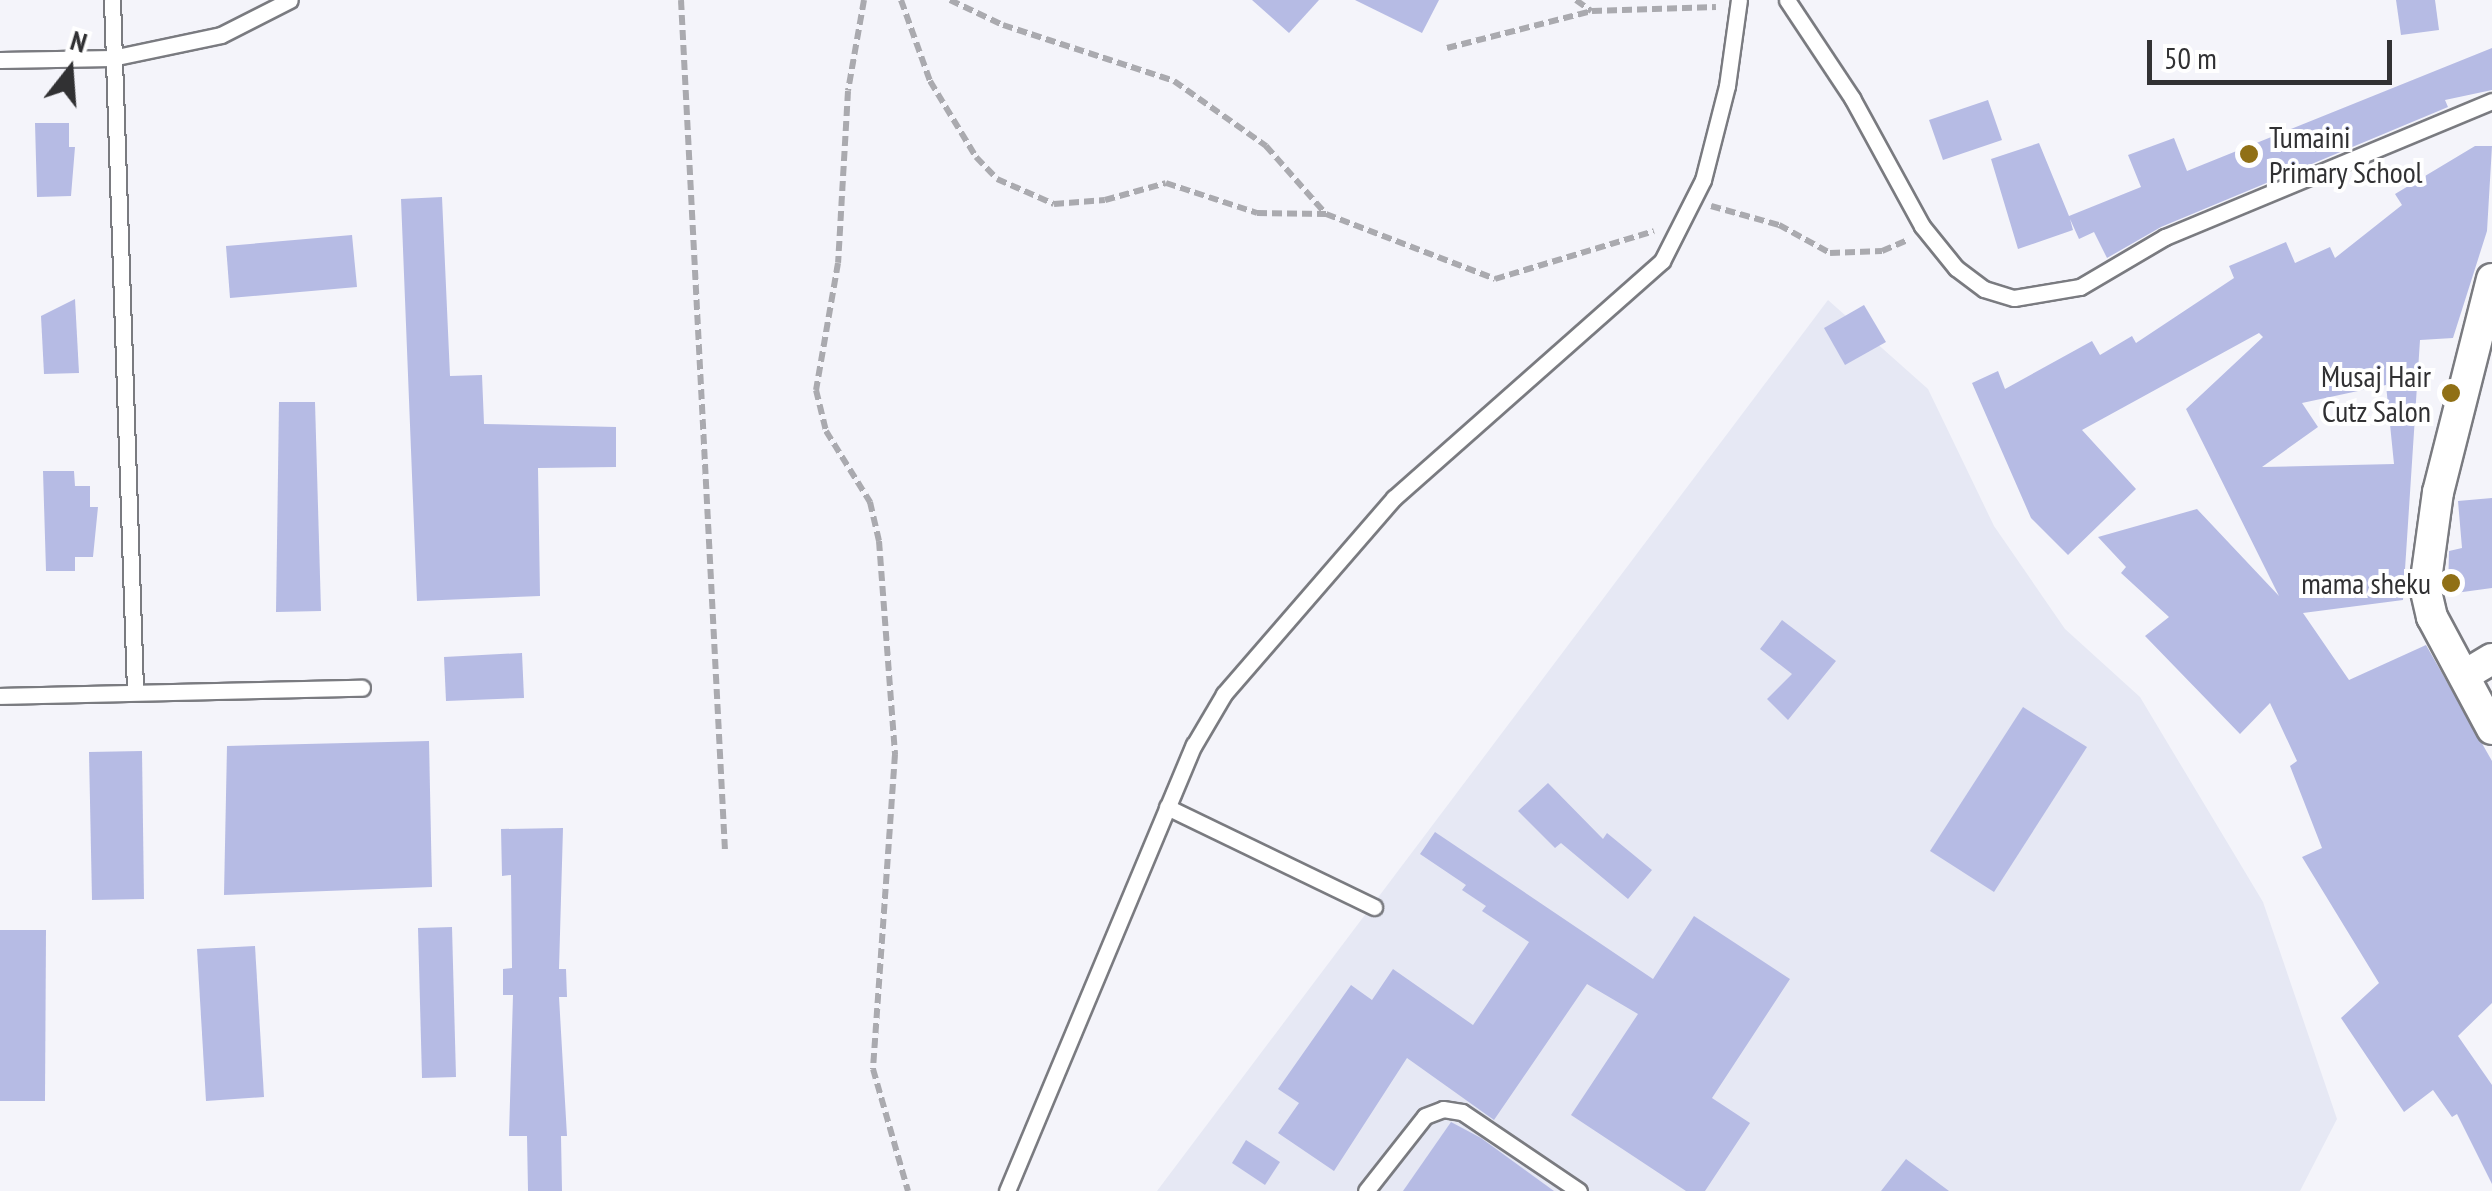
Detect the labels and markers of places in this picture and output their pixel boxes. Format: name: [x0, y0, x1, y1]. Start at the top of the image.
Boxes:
place label: Tumaini Primary School: [2269, 119, 2423, 190]
marker: Tumaini Primary School: [2238, 143, 2260, 165]
place label: Musaj Hair Cutz Salon: [2321, 358, 2431, 428]
marker: Musaj Hair Cutz Salon: [2440, 382, 2462, 404]
place label: mama sheku: [2301, 565, 2431, 601]
marker: mama sheku: [2440, 572, 2462, 594]

